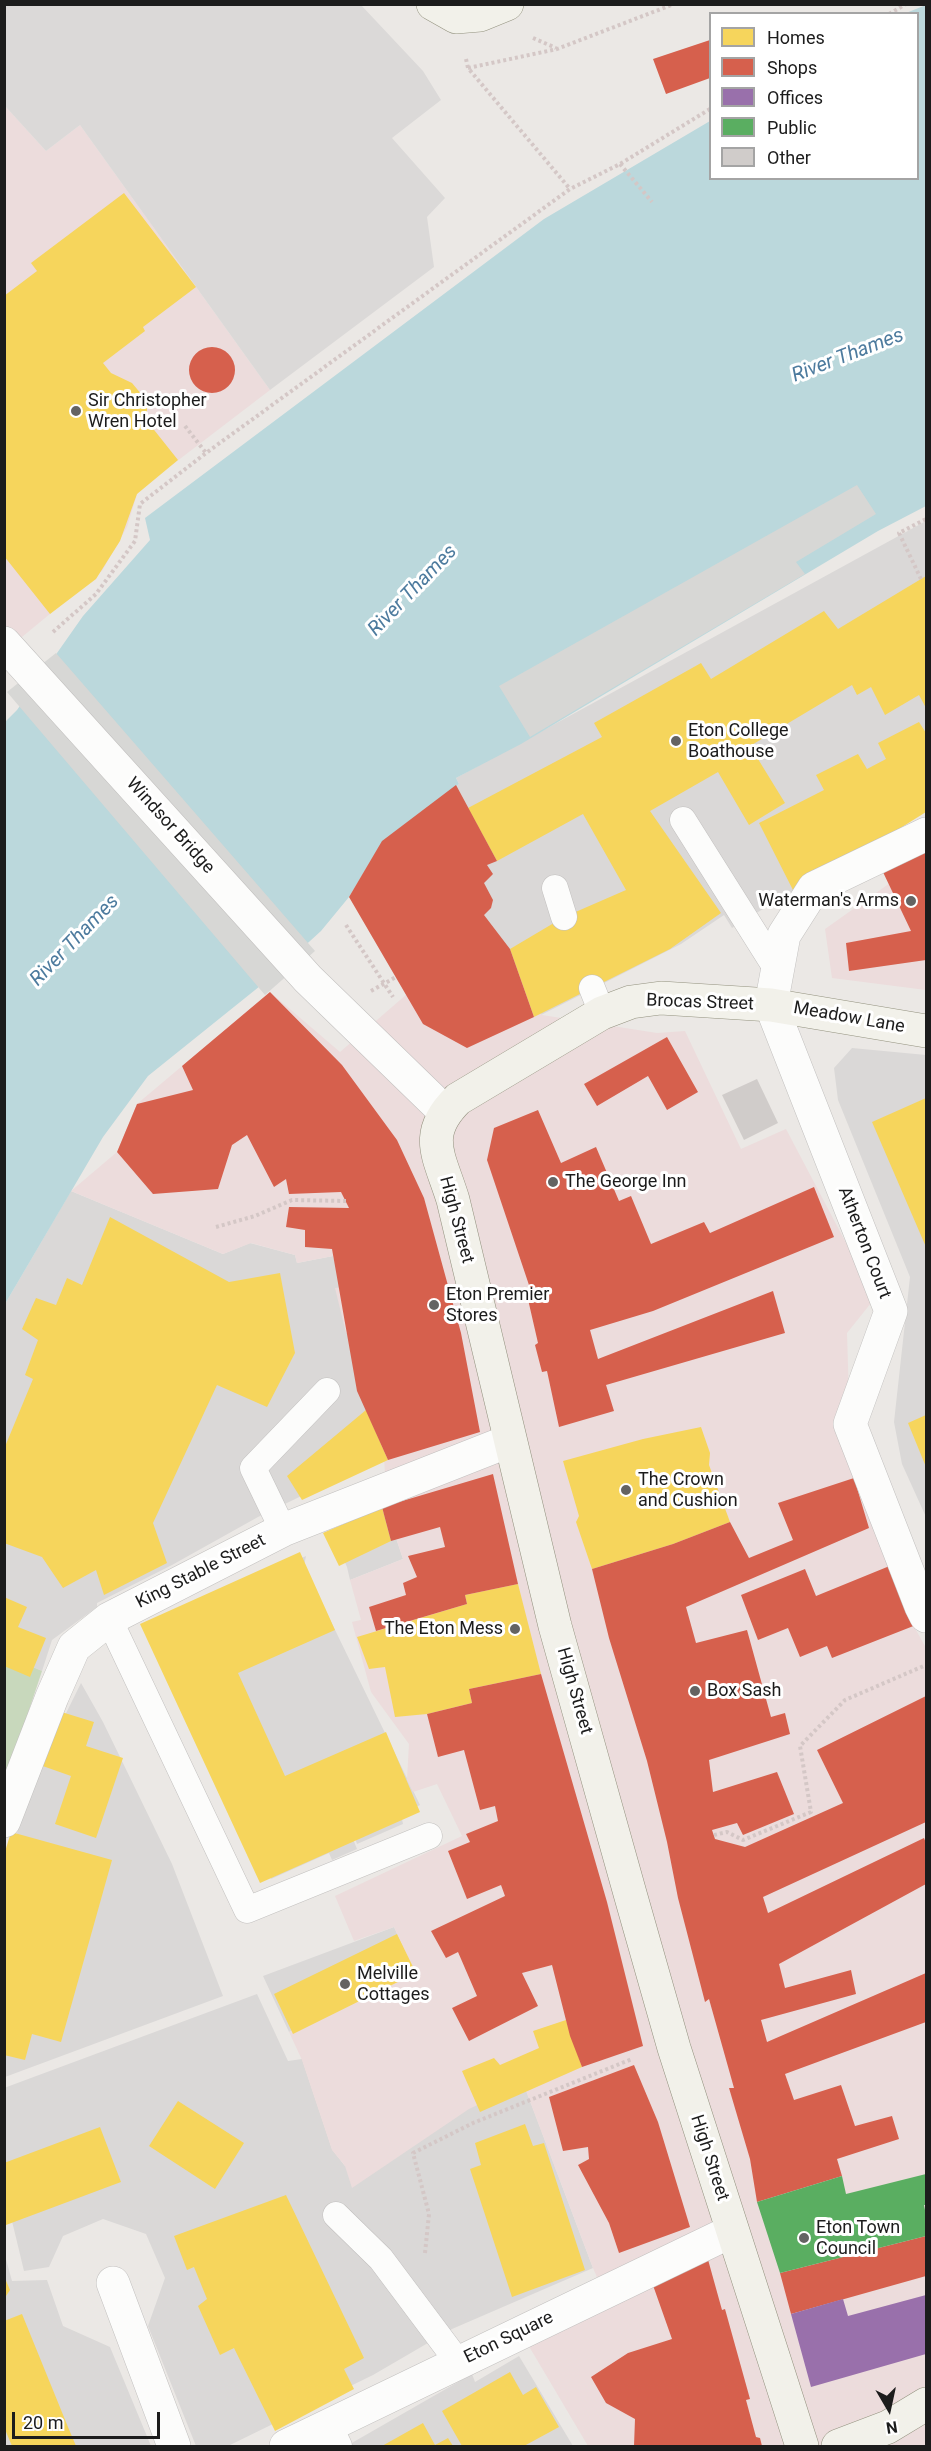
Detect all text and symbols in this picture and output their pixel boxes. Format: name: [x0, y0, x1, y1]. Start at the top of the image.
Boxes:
legend: [709, 12, 919, 180]
text: Homes: [767, 27, 825, 48]
text: Shops: [767, 57, 817, 78]
text: Offices: [767, 87, 823, 108]
text: Public: [767, 117, 817, 138]
text: Other: [767, 147, 811, 168]
water label: River Thames: [789, 324, 907, 388]
place label: Sir Christopher Wren Hotel: [88, 390, 207, 432]
marker: Sir Christopher Wren Hotel: [69, 404, 83, 418]
water label: River Thames: [363, 540, 463, 642]
place label: Eton College Boathouse: [688, 720, 789, 762]
marker: Eton College Boathouse: [669, 734, 683, 748]
street label: Windsor Bridge: [121, 773, 219, 879]
water label: River Thames: [25, 890, 125, 992]
place label: Waterman's Arms: [758, 890, 899, 912]
marker: Waterman's Arms: [904, 894, 918, 908]
street label: Brocas Street: [646, 990, 754, 1016]
street label: Meadow Lane: [792, 998, 906, 1038]
place label: The George Inn: [565, 1171, 687, 1193]
street label: High Street: [434, 1174, 478, 1266]
marker: The George Inn: [546, 1175, 560, 1189]
street label: Atherton Court: [833, 1184, 895, 1302]
place label: Eton Premier Stores: [446, 1284, 549, 1326]
marker: Eton Premier Stores: [427, 1298, 441, 1312]
place label: The Crown and Cushion: [638, 1469, 738, 1512]
marker: The Crown and Cushion: [619, 1483, 633, 1497]
street label: King Stable Street: [133, 1530, 269, 1614]
place label: The Eton Mess: [384, 1618, 503, 1640]
marker: The Eton Mess: [508, 1622, 522, 1636]
street label: High Street: [551, 1645, 597, 1737]
place label: Box Sash: [707, 1680, 781, 1702]
marker: Box Sash: [688, 1684, 702, 1698]
place label: Melville Cottages: [357, 1963, 429, 2006]
marker: Melville Cottages: [338, 1977, 352, 1991]
street label: High Street: [685, 2112, 733, 2204]
place label: Eton Town Council: [816, 2217, 900, 2260]
marker: Eton Town Council: [797, 2231, 811, 2245]
street label: Eton Square: [461, 2307, 557, 2369]
north arrow: [859, 2379, 919, 2439]
scale bar: [15, 2400, 164, 2438]
text: 20 m: [23, 2412, 63, 2433]
text: N: [885, 2417, 899, 2438]

